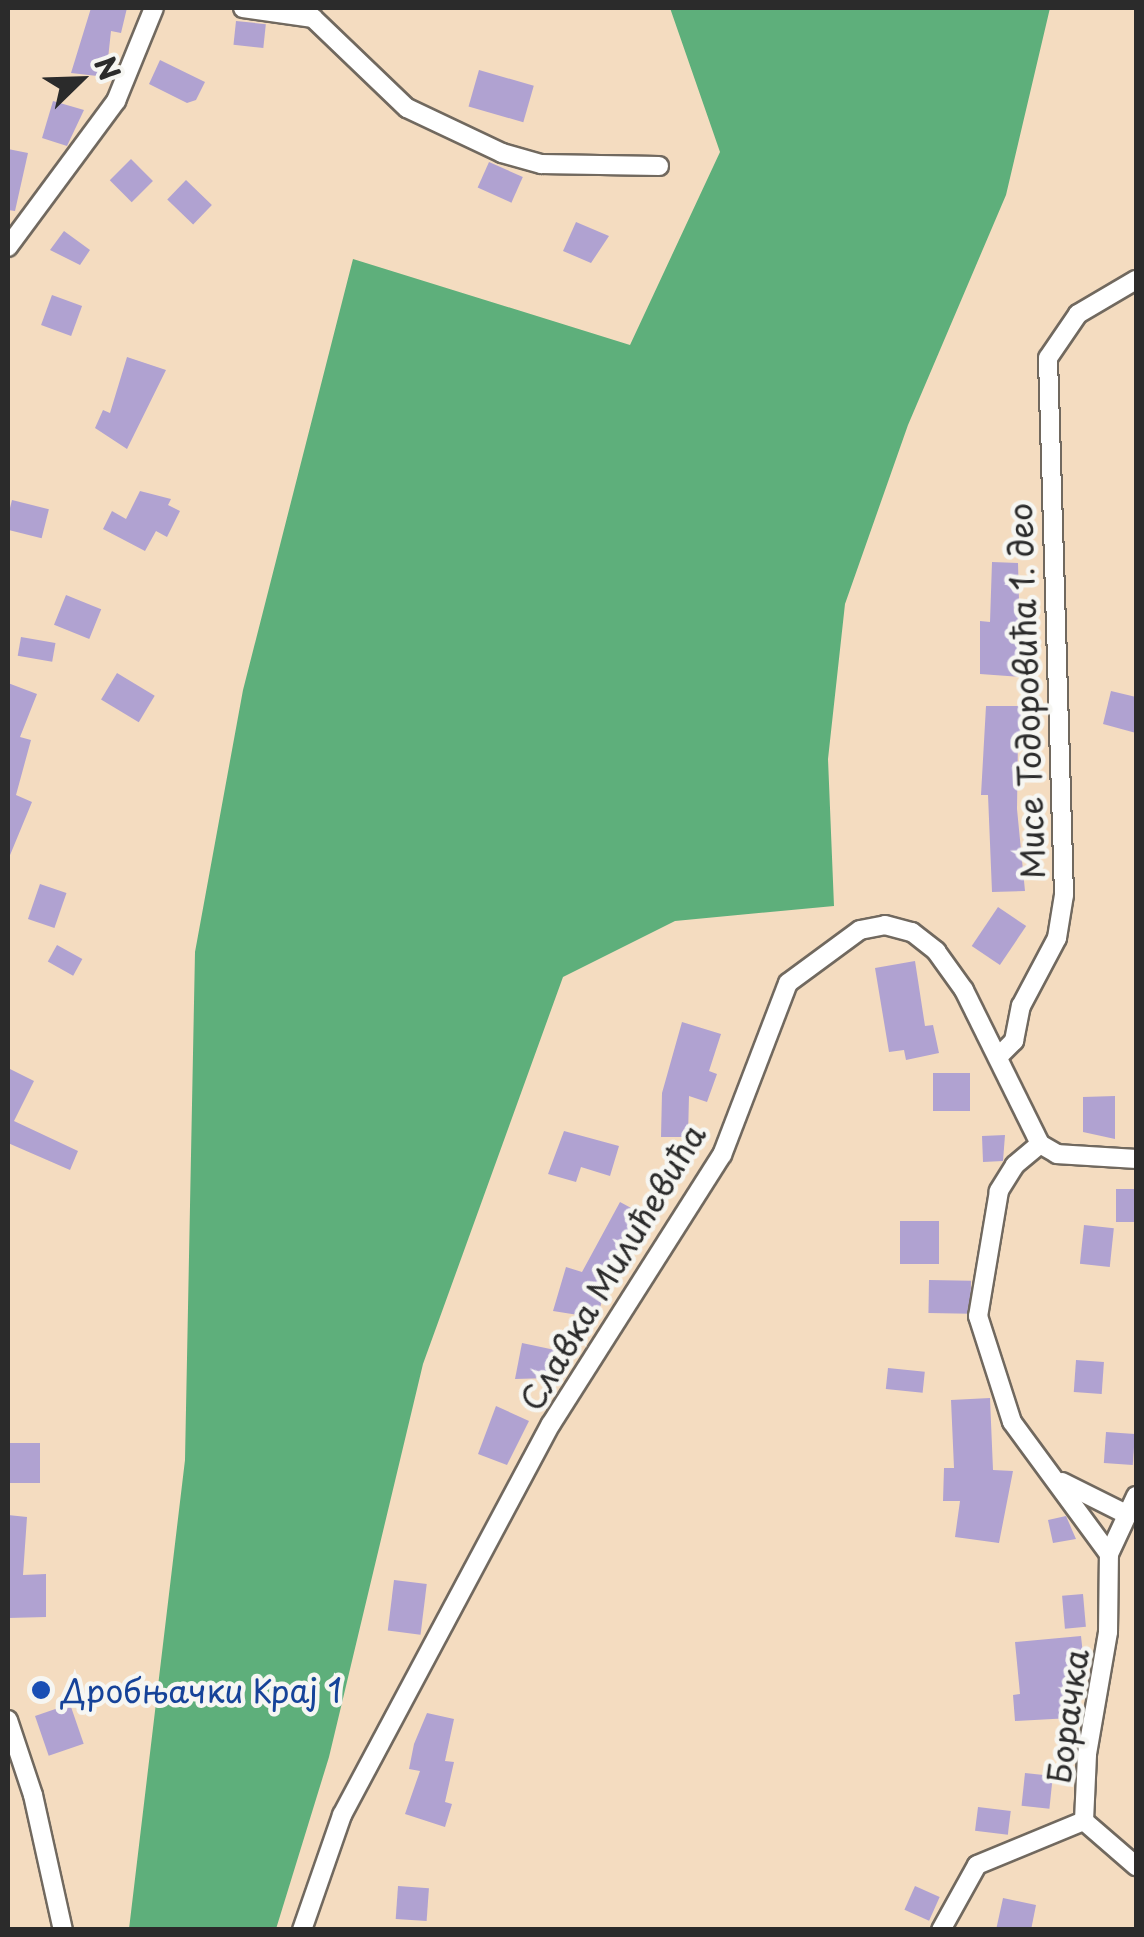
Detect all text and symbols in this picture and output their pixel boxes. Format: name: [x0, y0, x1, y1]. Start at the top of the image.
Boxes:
north arrow: [30, 30, 130, 130]
text: N: [84, 49, 132, 87]
street label: Мисе Тодоровића 1. део: [1000, 501, 1052, 881]
street label: Славка Милићевића: [511, 1117, 713, 1417]
street label: Борачка: [1039, 1646, 1095, 1786]
place label: Дробњачки Крај 1: [61, 1671, 345, 1709]
marker: Дробњачки Крај 1: [30, 1679, 52, 1701]

